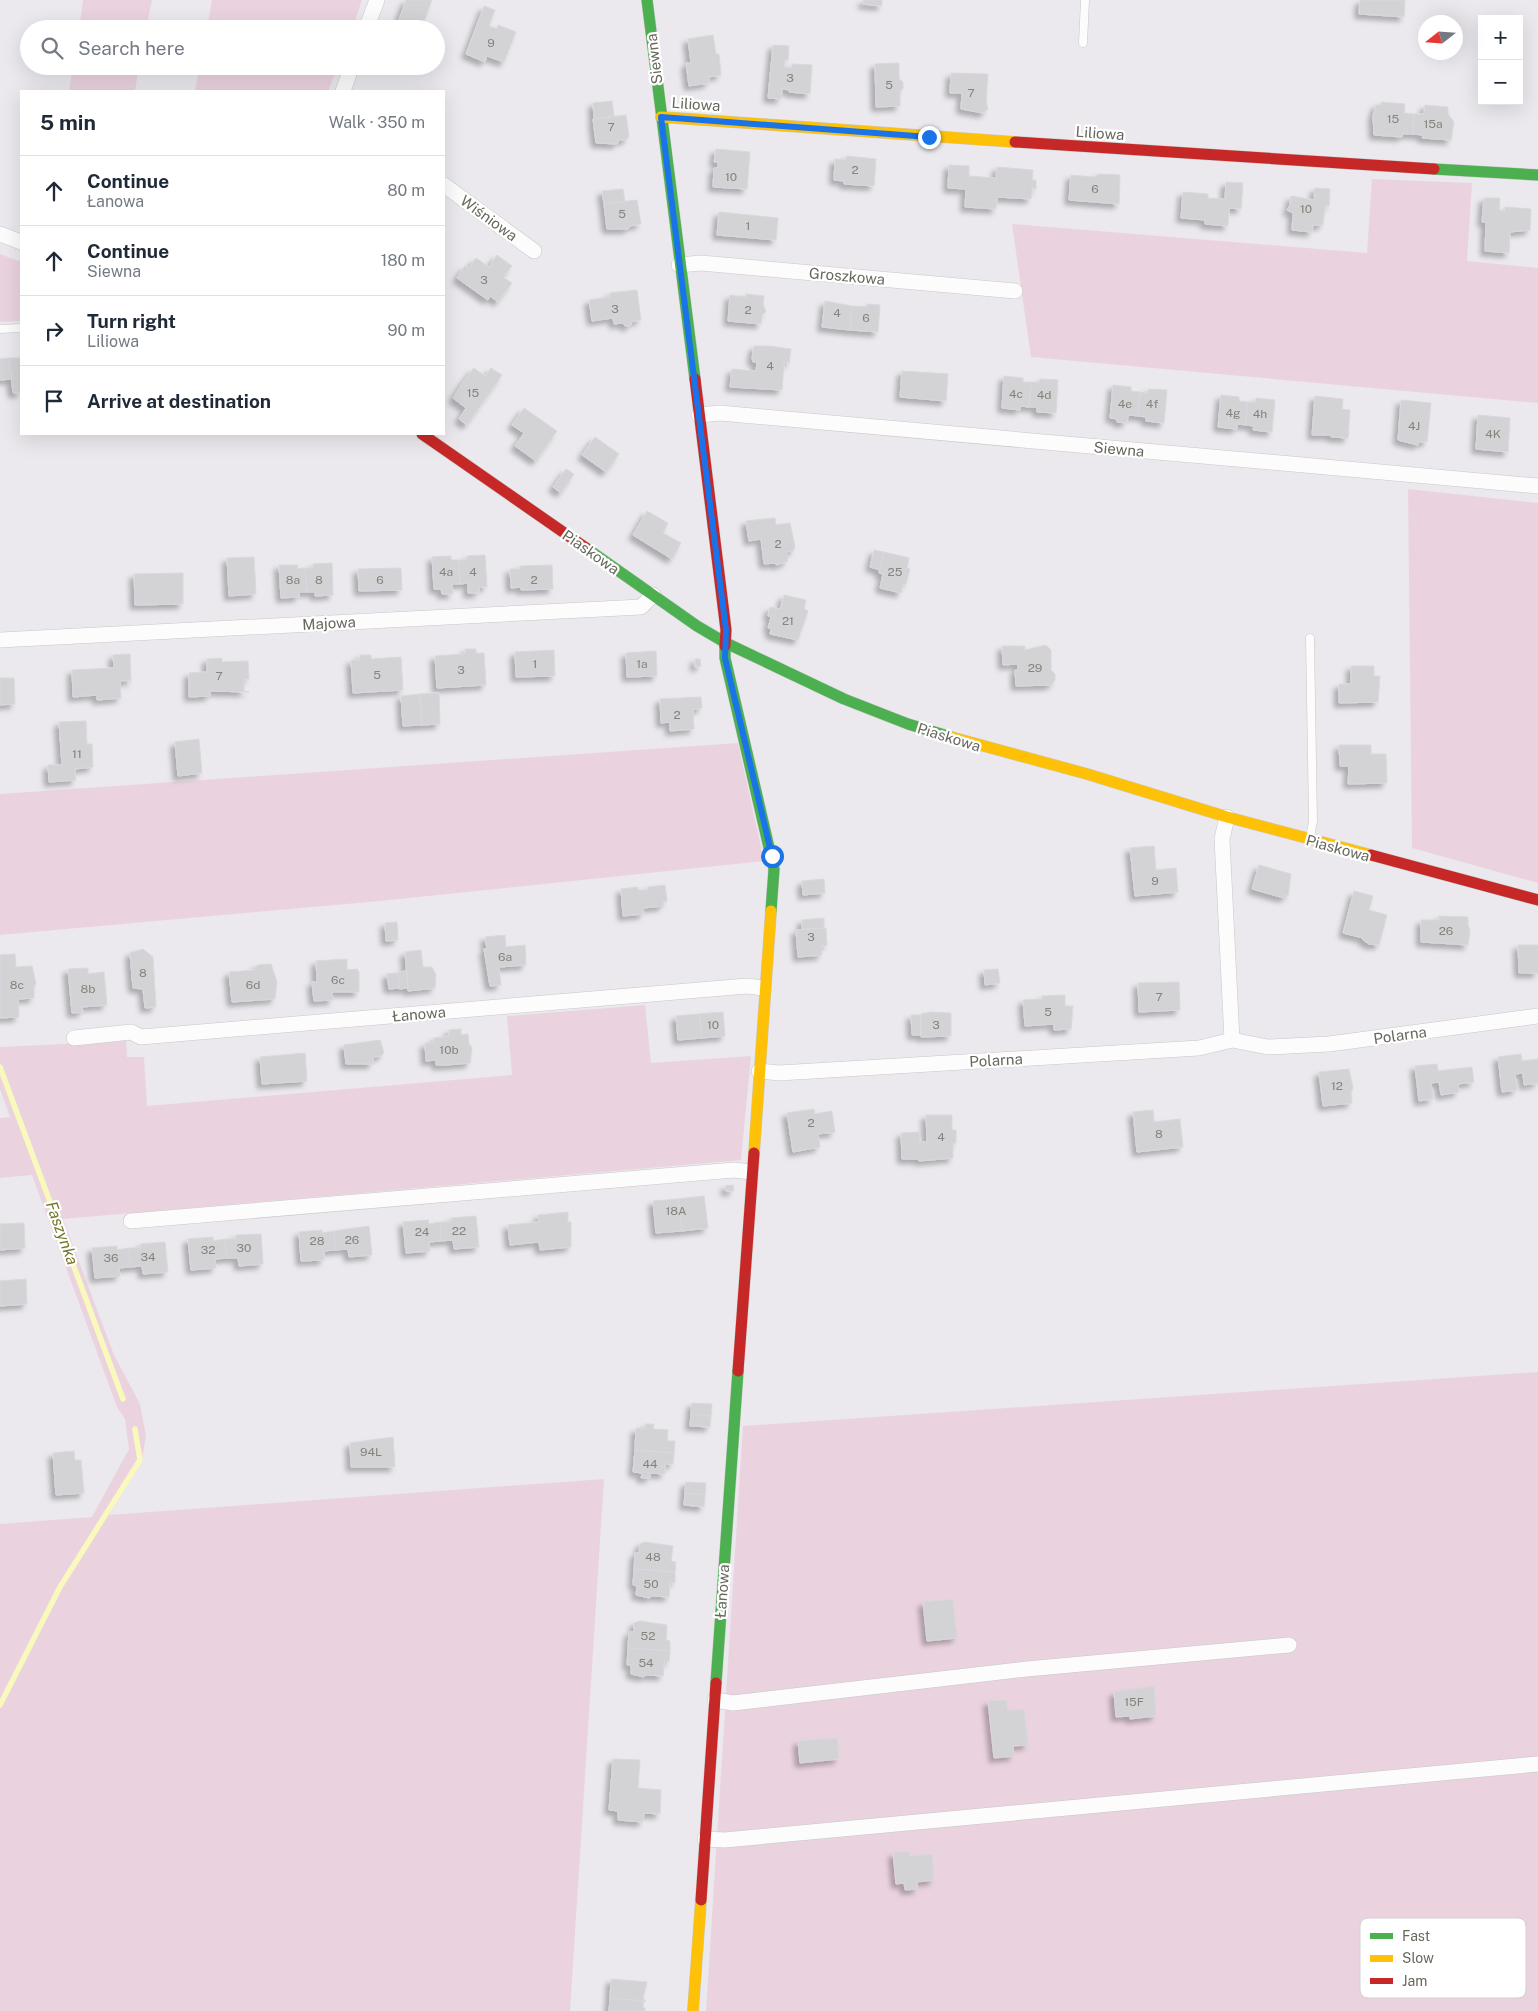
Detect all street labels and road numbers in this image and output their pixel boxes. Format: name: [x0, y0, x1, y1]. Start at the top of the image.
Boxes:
street label: Siewna: [642, 33, 666, 85]
street label: Liliowa: [671, 94, 721, 114]
street label: Liliowa: [1075, 123, 1125, 143]
street label: Wiśniowa: [457, 192, 521, 244]
street label: Groszkowa: [808, 264, 886, 288]
street label: Siewna: [1093, 438, 1145, 460]
street label: Piaskowa: [559, 526, 623, 578]
street label: Majowa: [302, 613, 356, 633]
street label: Piaskowa: [915, 719, 983, 755]
street label: Piaskowa: [1304, 831, 1372, 865]
street label: Łanowa: [392, 1003, 446, 1025]
street label: Polarna: [1372, 1023, 1428, 1047]
street label: Polarna: [969, 1050, 1023, 1070]
street label: Łanowa: [712, 1564, 732, 1618]

